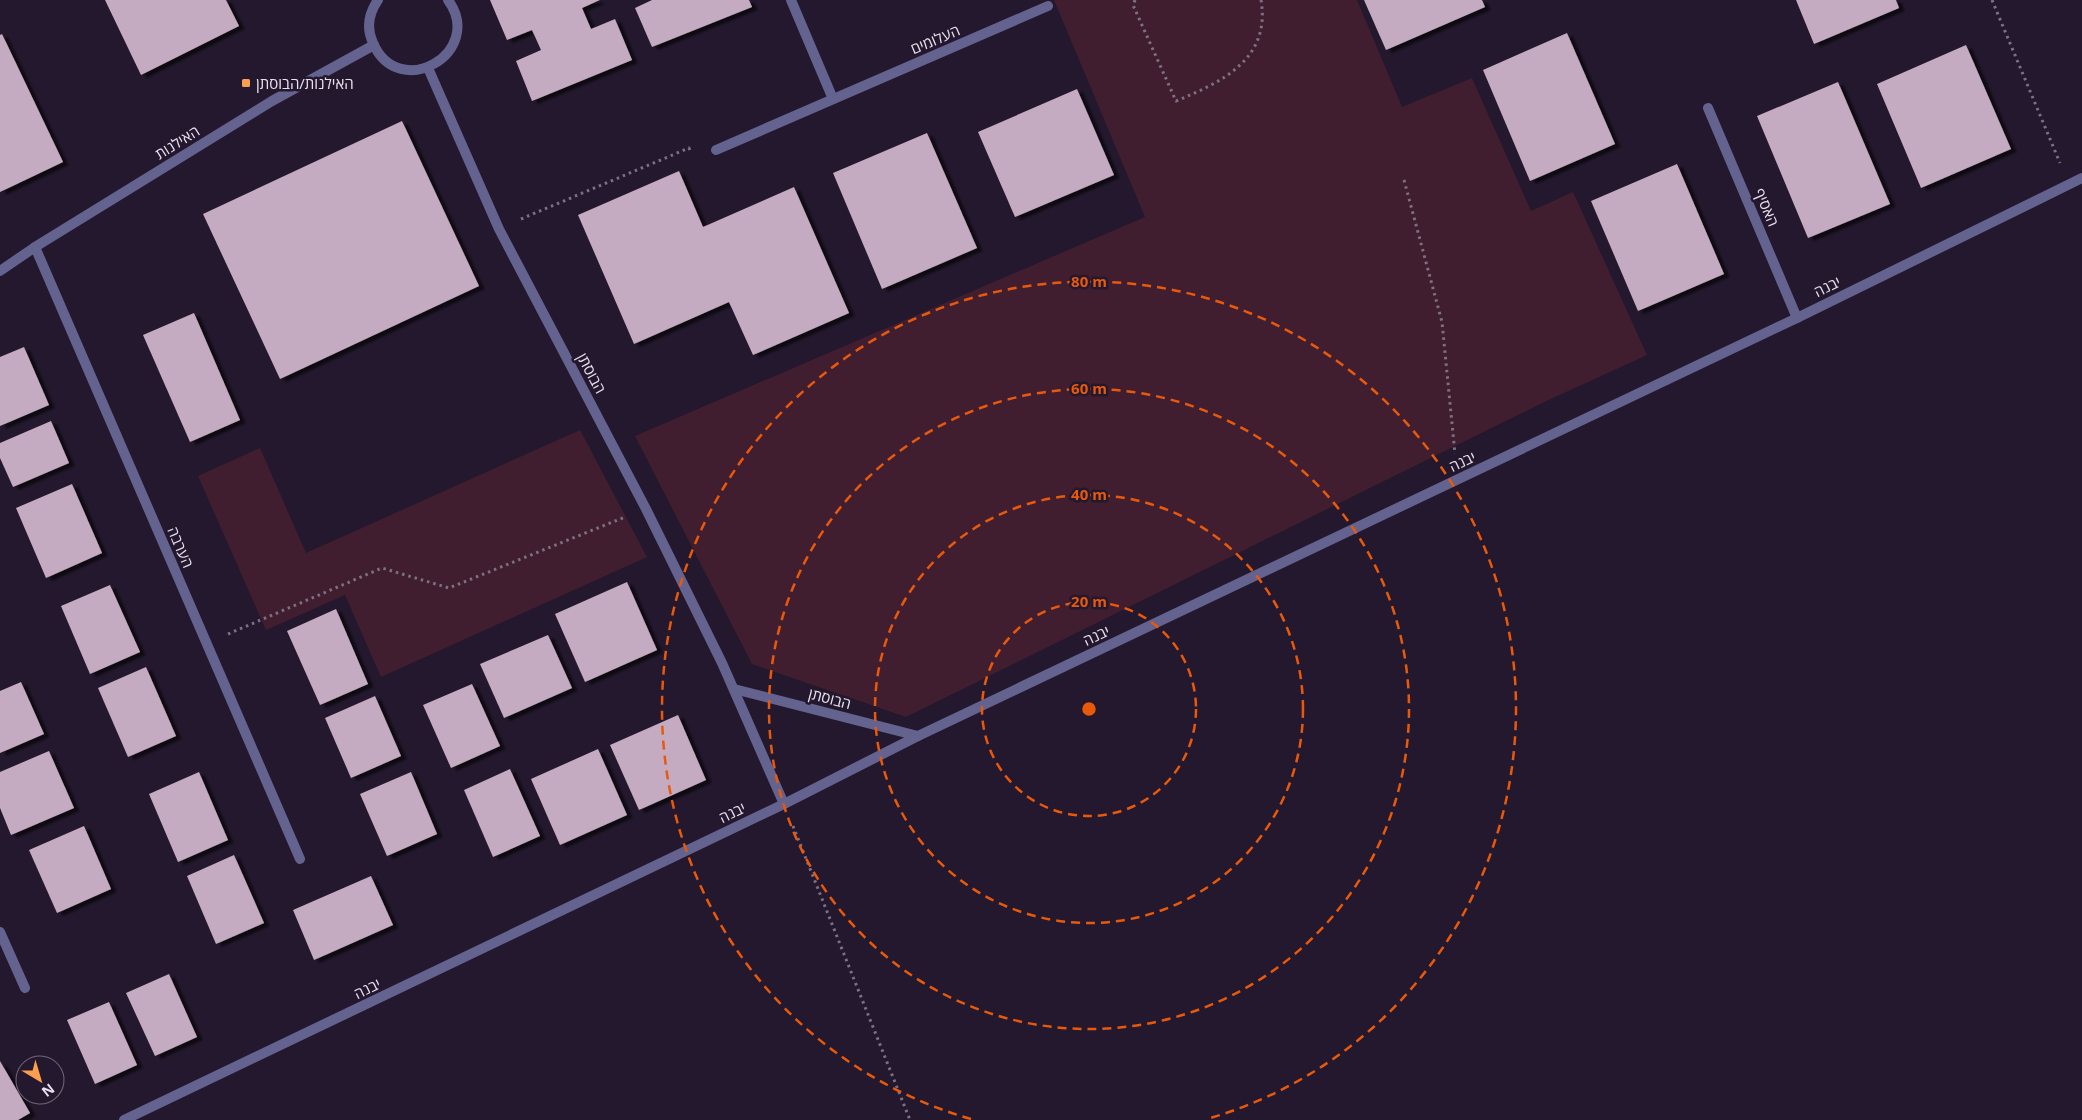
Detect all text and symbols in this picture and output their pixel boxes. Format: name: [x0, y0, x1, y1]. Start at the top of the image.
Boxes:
street label: העלומים: [907, 20, 963, 58]
place label: האילנות/הבוסתן: [256, 73, 354, 93]
marker: האילנות/הבוסתן: [240, 77, 252, 89]
street label: האילנות: [151, 121, 203, 163]
street label: האסיף: [1750, 185, 1784, 229]
text: 80 m: [1071, 271, 1107, 291]
street label: יבנה: [1810, 271, 1844, 301]
street label: הבוסתן: [573, 349, 611, 397]
text: 60 m: [1071, 378, 1107, 398]
street label: יבנה: [1445, 446, 1479, 476]
text: 40 m: [1071, 484, 1107, 504]
street label: הערבה: [163, 523, 199, 571]
text: 20 m: [1071, 591, 1107, 611]
street label: יבנה: [1079, 620, 1113, 650]
street label: הבוסתן: [806, 683, 854, 713]
centre of rings: [1080, 700, 1098, 718]
street label: יבנה: [715, 797, 749, 827]
street label: יבנה: [350, 973, 384, 1003]
north arrow: [15, 1055, 65, 1105]
text: N: [38, 1080, 59, 1102]

